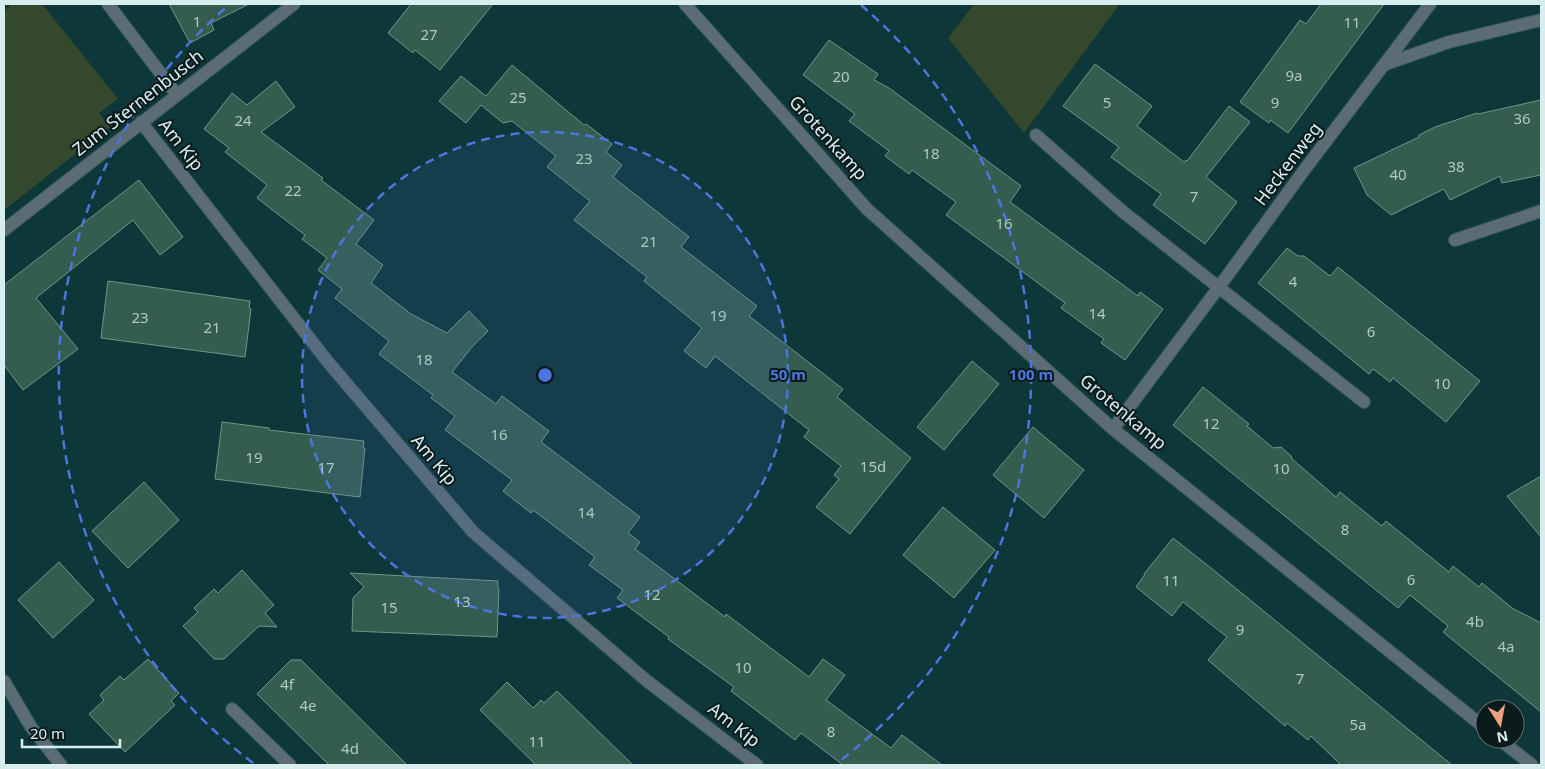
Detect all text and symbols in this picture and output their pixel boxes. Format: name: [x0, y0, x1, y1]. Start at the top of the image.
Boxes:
house number: 1: [193, 11, 201, 31]
house number: 11: [1343, 12, 1361, 32]
house number: 27: [420, 24, 438, 44]
street label: Zum Sternenbusch: [67, 44, 208, 161]
house number: 9a: [1286, 65, 1303, 85]
house number: 20: [832, 66, 850, 86]
house number: 25: [509, 87, 527, 107]
street label: Grotenkamp: [784, 90, 873, 185]
house number: 5: [1103, 92, 1111, 112]
house number: 9: [1271, 92, 1279, 112]
house number: 36: [1513, 108, 1531, 128]
house number: 24: [234, 110, 252, 130]
street label: Am Kip: [154, 113, 210, 175]
street label: Heckenweg: [1248, 117, 1326, 210]
house number: 18: [922, 143, 940, 163]
house number: 23: [575, 148, 593, 168]
house number: 38: [1447, 156, 1465, 176]
house number: 40: [1389, 164, 1407, 184]
house number: 22: [284, 180, 302, 200]
house number: 7: [1190, 186, 1198, 206]
house number: 16: [995, 213, 1013, 233]
house number: 21: [640, 231, 658, 251]
house number: 4: [1289, 271, 1298, 291]
house number: 14: [1088, 303, 1106, 323]
house number: 19: [709, 305, 727, 325]
house number: 23: [131, 307, 149, 327]
house number: 21: [203, 317, 221, 337]
house number: 6: [1367, 321, 1375, 341]
house number: 18: [415, 349, 433, 369]
text: 50 m: [770, 364, 806, 384]
text: 100 m: [1009, 364, 1053, 384]
centre of rings: [536, 366, 554, 384]
street label: Grotenkamp: [1075, 368, 1172, 455]
house number: 10: [1433, 373, 1451, 393]
house number: 12: [1202, 413, 1220, 433]
house number: 16: [490, 424, 508, 444]
street label: Am Kip: [406, 429, 463, 490]
house number: 19: [245, 447, 263, 467]
house number: 15d: [860, 456, 886, 476]
house number: 17: [317, 457, 335, 477]
house number: 10: [1272, 458, 1290, 478]
house number: 14: [577, 502, 595, 522]
house number: 8: [1341, 519, 1349, 539]
house number: 6: [1407, 569, 1415, 589]
house number: 11: [1162, 570, 1180, 590]
house number: 12: [643, 584, 661, 604]
house number: 13: [453, 591, 471, 611]
house number: 15: [380, 597, 398, 617]
house number: 4b: [1466, 611, 1484, 631]
house number: 9: [1236, 619, 1244, 639]
house number: 4a: [1498, 636, 1515, 656]
house number: 10: [734, 657, 752, 677]
house number: 7: [1296, 668, 1304, 688]
house number: 4f: [280, 674, 295, 694]
house number: 4e: [299, 695, 317, 715]
street label: Am Kip: [704, 696, 766, 752]
north arrow: [1475, 699, 1525, 749]
house number: 5a: [1350, 714, 1367, 734]
scale bar: [22, 716, 120, 748]
house number: 8: [827, 721, 835, 741]
text: 20 m: [30, 723, 65, 743]
text: N: [1495, 727, 1510, 748]
house number: 11: [528, 731, 546, 751]
house number: 4d: [341, 738, 359, 758]

